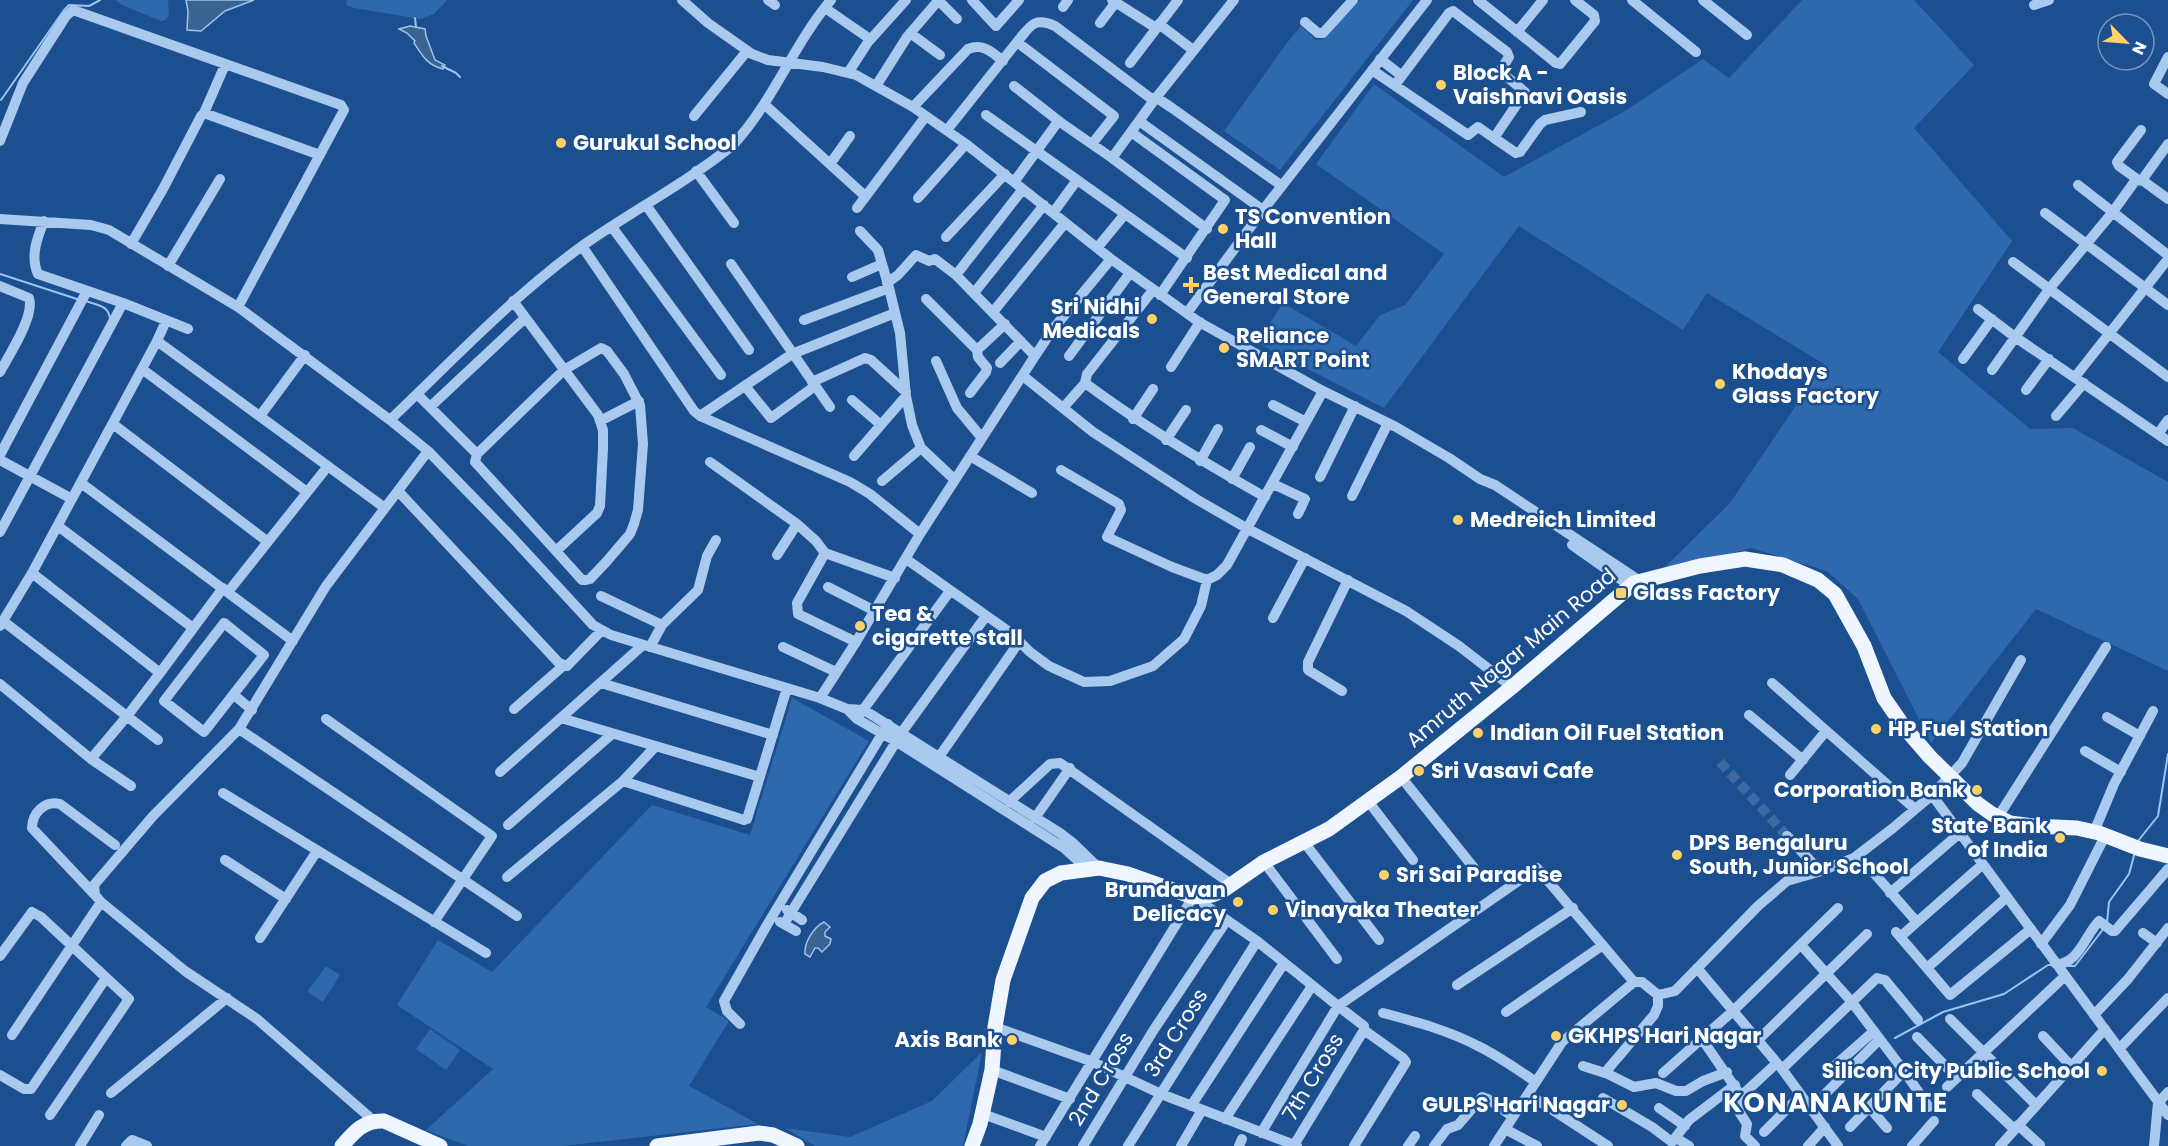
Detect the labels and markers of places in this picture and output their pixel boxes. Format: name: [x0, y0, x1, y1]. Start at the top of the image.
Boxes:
place label: Block A - Vaishnavi Oasis: [1453, 58, 1627, 111]
marker: Block A - Vaishnavi Oasis: [1434, 78, 1448, 92]
place label: Gurukul School: [573, 128, 737, 157]
marker: Gurukul School: [554, 136, 568, 150]
place label: TS Convention Hall: [1235, 202, 1391, 255]
marker: TS Convention Hall: [1216, 222, 1230, 236]
place label: Best Medical and General Store: [1203, 258, 1387, 311]
marker: Best Medical and General Store: [1184, 278, 1198, 292]
place label: Sri Nidhi Medicals: [1042, 292, 1140, 345]
marker: Sri Nidhi Medicals: [1145, 312, 1159, 326]
place label: Reliance SMART Point: [1236, 321, 1370, 374]
marker: Reliance SMART Point: [1217, 341, 1231, 355]
place label: Khodays Glass Factory: [1732, 357, 1880, 410]
marker: Khodays Glass Factory: [1713, 377, 1727, 391]
place label: Medreich Limited: [1470, 505, 1656, 534]
marker: Medreich Limited: [1451, 513, 1465, 527]
place label: Glass Factory: [1633, 578, 1781, 607]
marker: Glass Factory: [1614, 586, 1628, 600]
place label: Tea & cigarette stall: [872, 599, 1023, 652]
marker: Tea & cigarette stall: [853, 619, 867, 633]
place label: HP Fuel Station: [1888, 714, 2048, 743]
place label: Indian Oil Fuel Station: [1490, 718, 1724, 747]
marker: HP Fuel Station: [1869, 722, 1883, 736]
marker: Indian Oil Fuel Station: [1471, 726, 1485, 740]
place label: Sri Vasavi Cafe: [1431, 756, 1594, 785]
marker: Sri Vasavi Cafe: [1412, 764, 1426, 778]
place label: Corporation Bank: [1774, 775, 1965, 804]
marker: Corporation Bank: [1970, 783, 1984, 797]
place label: State Bank of India: [1931, 811, 2048, 864]
place label: DPS Bengaluru South, Junior School: [1689, 828, 1909, 881]
marker: State Bank of India: [2053, 831, 2067, 845]
marker: DPS Bengaluru South, Junior School: [1670, 848, 1684, 862]
place label: Sri Sai Paradise: [1396, 860, 1562, 889]
marker: Sri Sai Paradise: [1377, 868, 1391, 882]
place label: Brundavan Delicacy: [1105, 875, 1227, 928]
marker: Brundavan Delicacy: [1231, 895, 1245, 909]
place label: Vinayaka Theater: [1285, 895, 1478, 924]
marker: Vinayaka Theater: [1266, 903, 1280, 917]
place label: GKHPS Hari Nagar: [1568, 1021, 1761, 1050]
place label: Axis Bank: [895, 1025, 1000, 1054]
marker: GKHPS Hari Nagar: [1549, 1029, 1563, 1043]
marker: Axis Bank: [1005, 1033, 1019, 1047]
place label: Silicon City Public School: [1822, 1056, 2090, 1085]
marker: Silicon City Public School: [2095, 1064, 2109, 1078]
place label: GULPS Hari Nagar: [1422, 1090, 1610, 1119]
marker: GULPS Hari Nagar: [1615, 1098, 1629, 1112]

